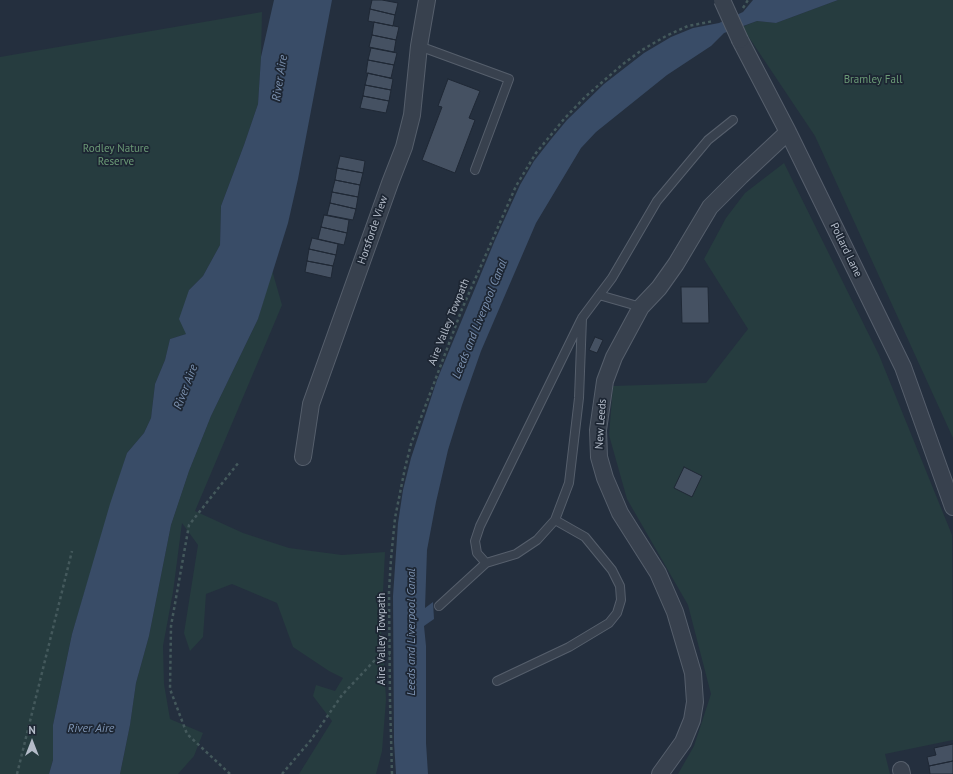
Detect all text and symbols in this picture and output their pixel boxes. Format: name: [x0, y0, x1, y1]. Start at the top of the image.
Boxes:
water label: River Aire: [269, 54, 291, 102]
park label: Bramley Fall: [844, 73, 902, 87]
park label: Rodley Nature Reserve: [83, 142, 149, 168]
street label: Horsforde View: [355, 194, 391, 266]
street label: Pollard Lane: [827, 221, 865, 279]
water label: Leeds and Liverpool Canal: [449, 257, 511, 381]
street label: Aire Valley Towpath: [426, 277, 472, 367]
water label: River Aire: [171, 363, 201, 411]
street label: New Leeds: [593, 398, 609, 450]
water label: Leeds and Liverpool Canal: [405, 568, 419, 696]
street label: Aire Valley Towpath: [375, 593, 389, 685]
north arrow: [12, 722, 52, 762]
water label: River Aire: [68, 722, 114, 736]
text: N: [28, 723, 36, 737]

